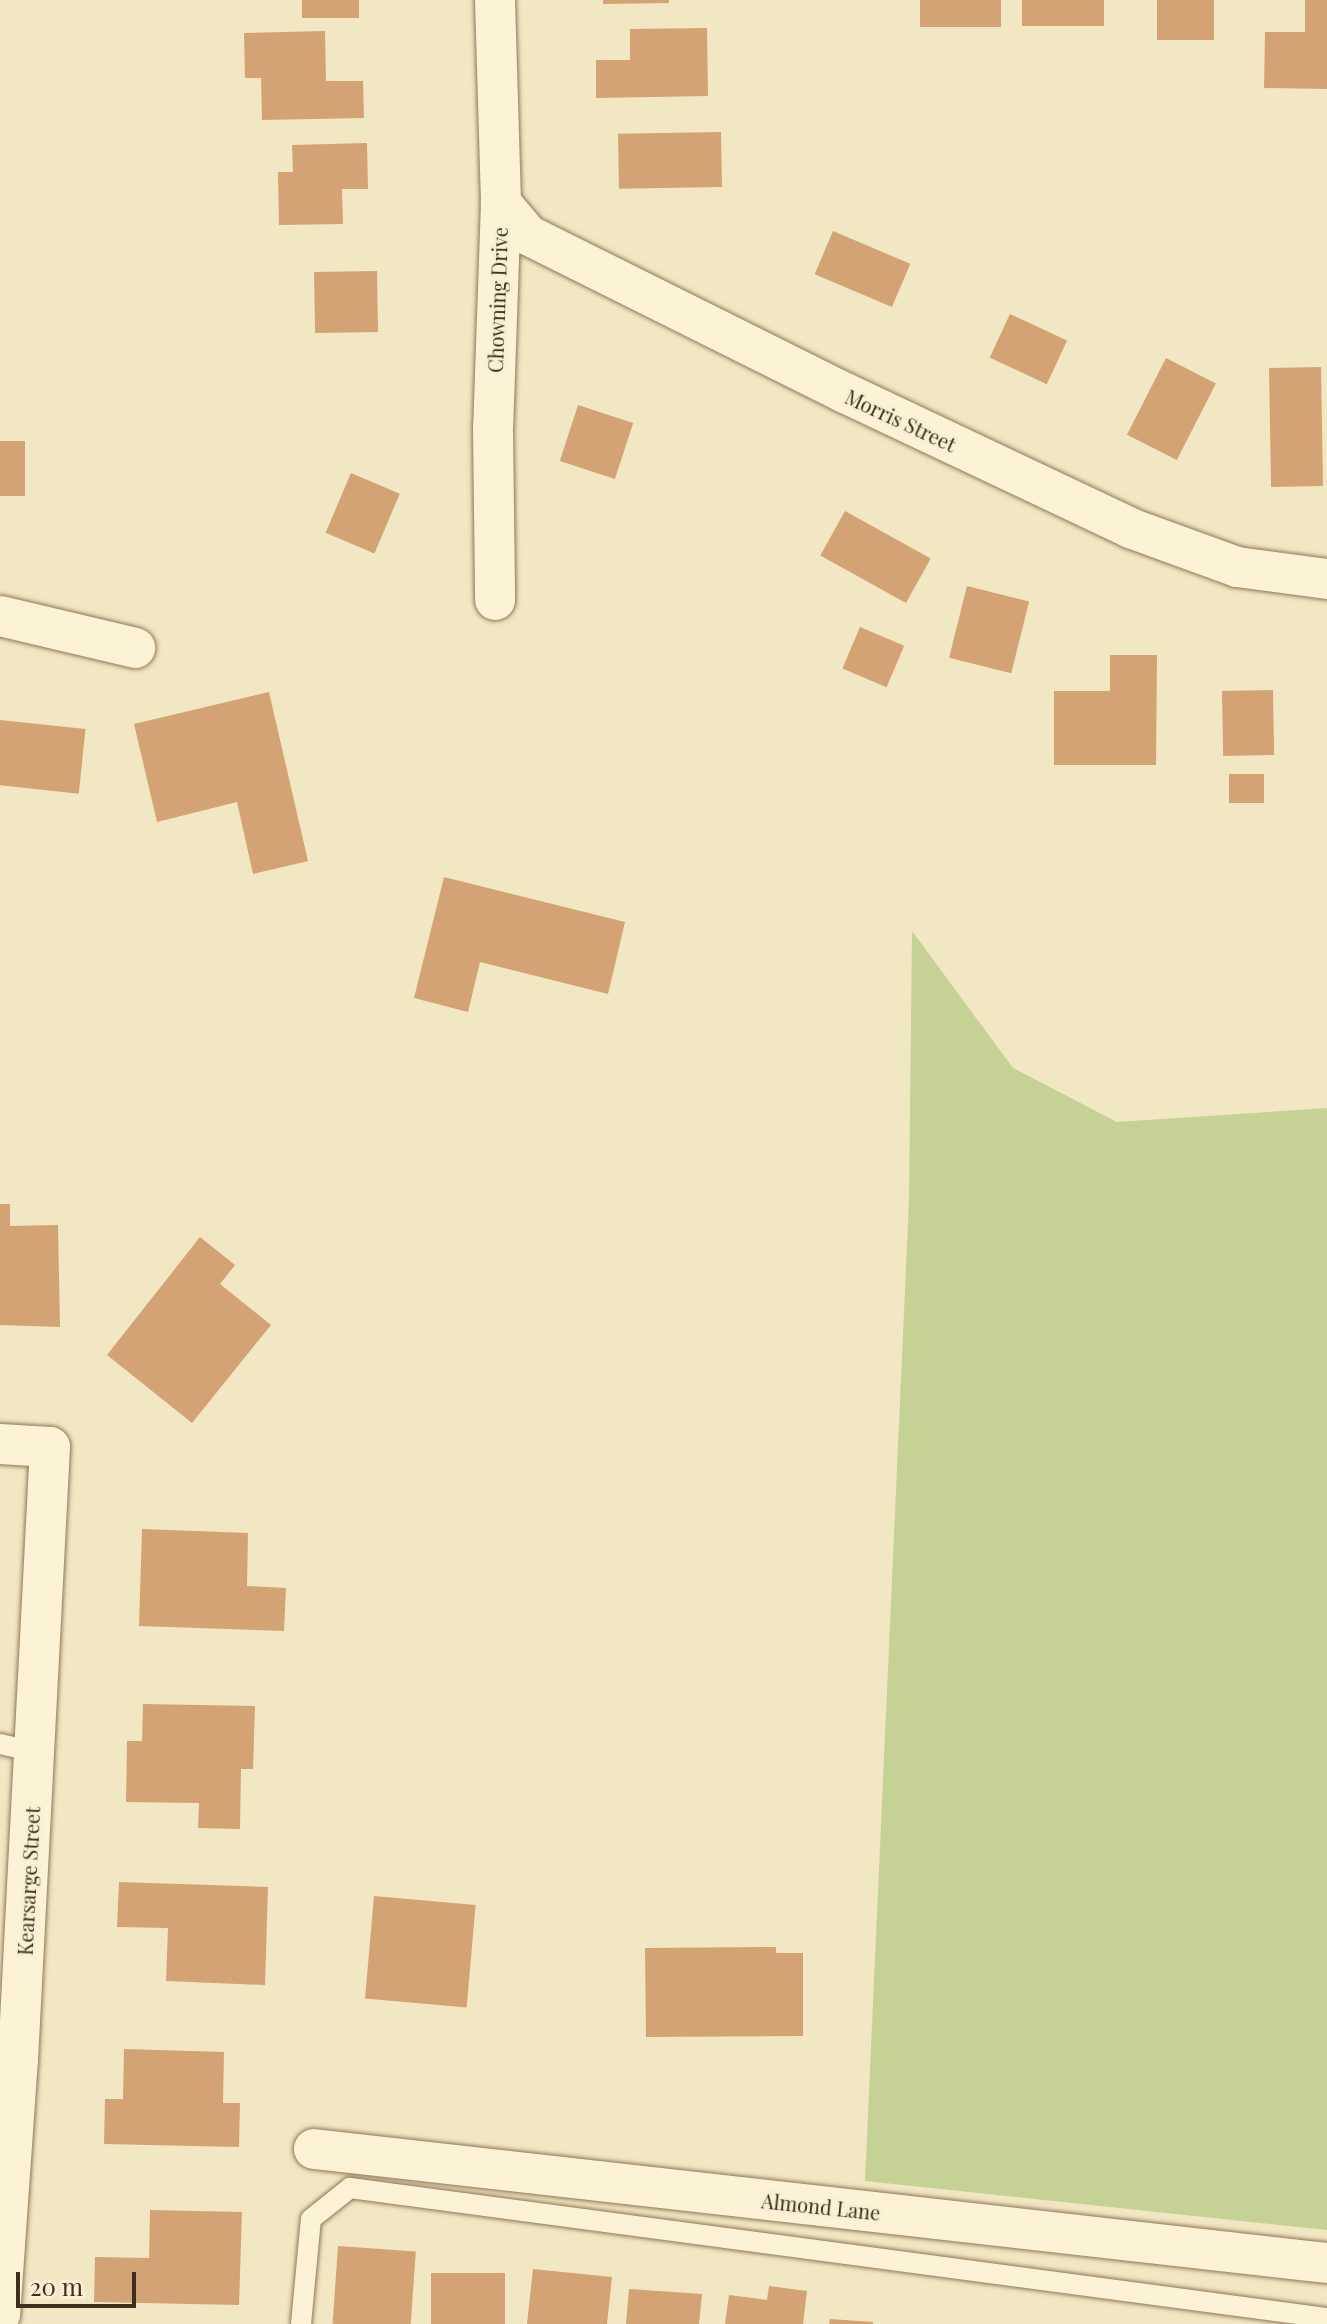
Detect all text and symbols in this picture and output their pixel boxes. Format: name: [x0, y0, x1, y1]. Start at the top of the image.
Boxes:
street label: Chowning Drive: [482, 227, 512, 373]
street label: Morris Street: [842, 384, 960, 456]
street label: Kearsarge Street: [12, 1806, 44, 1956]
street label: Almond Lane: [760, 2188, 882, 2224]
scale bar: [20, 2256, 140, 2306]
text: 20 m: [30, 2270, 83, 2302]

